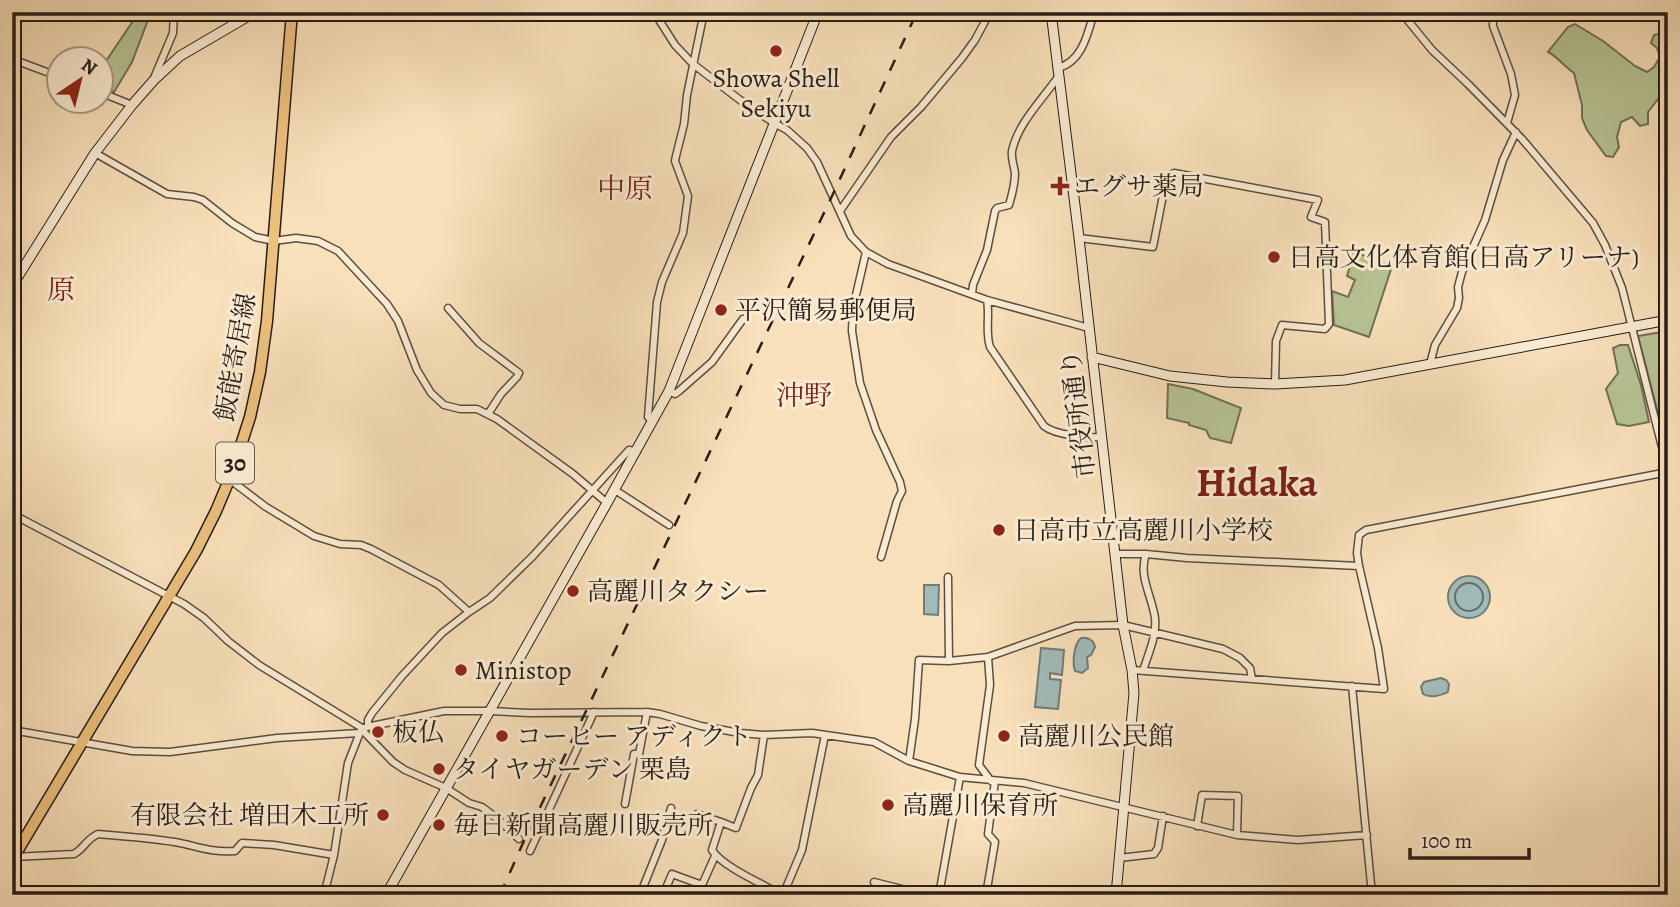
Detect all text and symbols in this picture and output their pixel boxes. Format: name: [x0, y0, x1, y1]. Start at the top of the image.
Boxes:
marker: Showa Shell Sekiyu: [768, 43, 784, 59]
north arrow: [46, 46, 116, 116]
text: N: [76, 52, 102, 82]
place label: Showa Shell Sekiyu: [713, 61, 839, 126]
place label: エグサ薬局: [1074, 169, 1204, 204]
district label: 中原: [597, 170, 653, 208]
marker: エグサ薬局: [1052, 178, 1068, 194]
place label: 日高文化体育館(日高アリーナ): [1288, 240, 1639, 275]
marker: 日高文化体育館(日高アリーナ): [1266, 249, 1282, 265]
district label: 原: [47, 271, 75, 309]
street label: 飯能寄居線: [207, 290, 264, 424]
place label: 平沢簡易郵便局: [735, 293, 917, 328]
marker: 平沢簡易郵便局: [713, 302, 729, 318]
street label: 市役所通り: [1053, 347, 1104, 481]
district label: 沖野: [776, 377, 832, 415]
road number: 30: [216, 442, 254, 484]
district label: Hidaka: [1196, 455, 1318, 510]
place label: 日高市立高麗川小学校: [1013, 513, 1273, 548]
marker: 日高市立高麗川小学校: [991, 522, 1007, 538]
place label: 高麗川タクシー: [587, 574, 769, 609]
marker: 高麗川タクシー: [565, 583, 581, 599]
place label: Ministop: [475, 653, 571, 688]
marker: Ministop: [453, 662, 469, 678]
place label: 板仏: [392, 715, 444, 750]
place label: コーヒー アディクト: [516, 719, 752, 754]
place label: 高麗川公民館: [1018, 719, 1174, 754]
marker: 板仏: [370, 724, 386, 740]
marker: コーヒー アディクト: [494, 728, 510, 744]
marker: 高麗川公民館: [996, 728, 1012, 744]
place label: タイヤガーデン 栗島: [453, 752, 691, 787]
marker: タイヤガーデン 栗島: [431, 761, 447, 777]
place label: 高麗川保育所: [902, 788, 1058, 823]
marker: 高麗川保育所: [880, 797, 896, 813]
place label: 有限会社 増田木工所: [130, 798, 369, 833]
marker: 有限会社 増田木工所: [375, 807, 391, 823]
place label: 毎日新聞高麗川販売所: [453, 808, 713, 843]
scale bar: [1410, 816, 1530, 860]
marker: 毎日新聞高麗川販売所: [431, 817, 447, 833]
text: 100 m: [1421, 827, 1472, 855]

